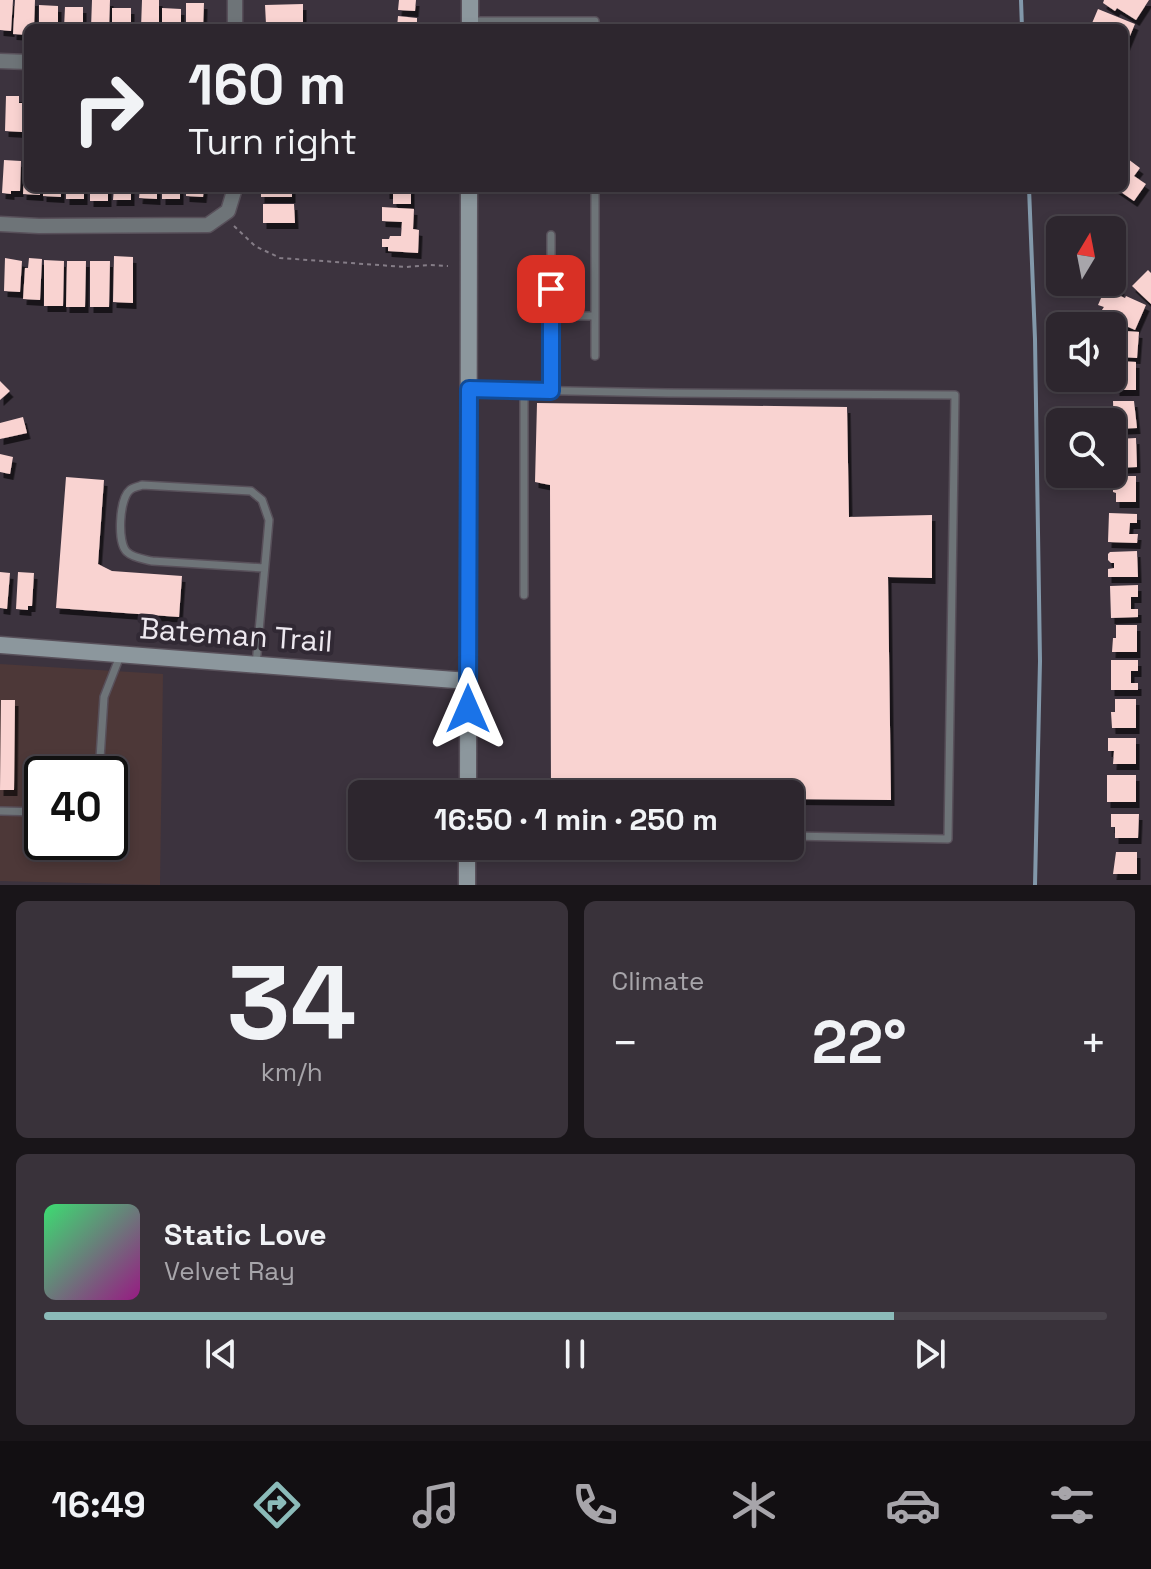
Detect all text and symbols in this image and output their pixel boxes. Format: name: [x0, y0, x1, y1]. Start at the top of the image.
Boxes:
text: 160 m: [188, 49, 346, 120]
icon: right: [56, 56, 160, 160]
text: Turn right: [188, 119, 357, 165]
north arrow: [1046, 216, 1126, 296]
map controls: [1046, 216, 1126, 488]
pin: [517, 255, 585, 323]
icon: arrive: [529, 267, 573, 311]
button: sound: [1046, 312, 1126, 392]
button: search: [1046, 408, 1126, 488]
street label: Bateman Trail: [138, 608, 334, 661]
position arrow: [426, 667, 510, 751]
speed limit sign: 40: [24, 756, 128, 860]
text: 16:50 · 1 min · 250 m: [434, 800, 718, 839]
text: 34: [227, 937, 356, 1069]
text: Climate: [612, 964, 704, 998]
text: 22°: [812, 1004, 907, 1081]
text: −: [612, 1015, 639, 1071]
text: +: [1080, 1015, 1107, 1071]
text: km/h: [261, 1055, 323, 1089]
text: Static Love: [164, 1215, 327, 1254]
text: Velvet Ray: [164, 1254, 295, 1288]
icon: previous: [199, 1332, 243, 1376]
icon: pause: [553, 1332, 597, 1376]
icon: next: [908, 1332, 952, 1376]
icon: directions: [249, 1477, 305, 1533]
icon: music: [408, 1477, 464, 1533]
icon: phone: [567, 1477, 623, 1533]
icon: climate: [726, 1477, 782, 1533]
icon: car: [885, 1477, 941, 1533]
icon: filters: [1044, 1477, 1100, 1533]
text: 16:49: [51, 1482, 146, 1528]

